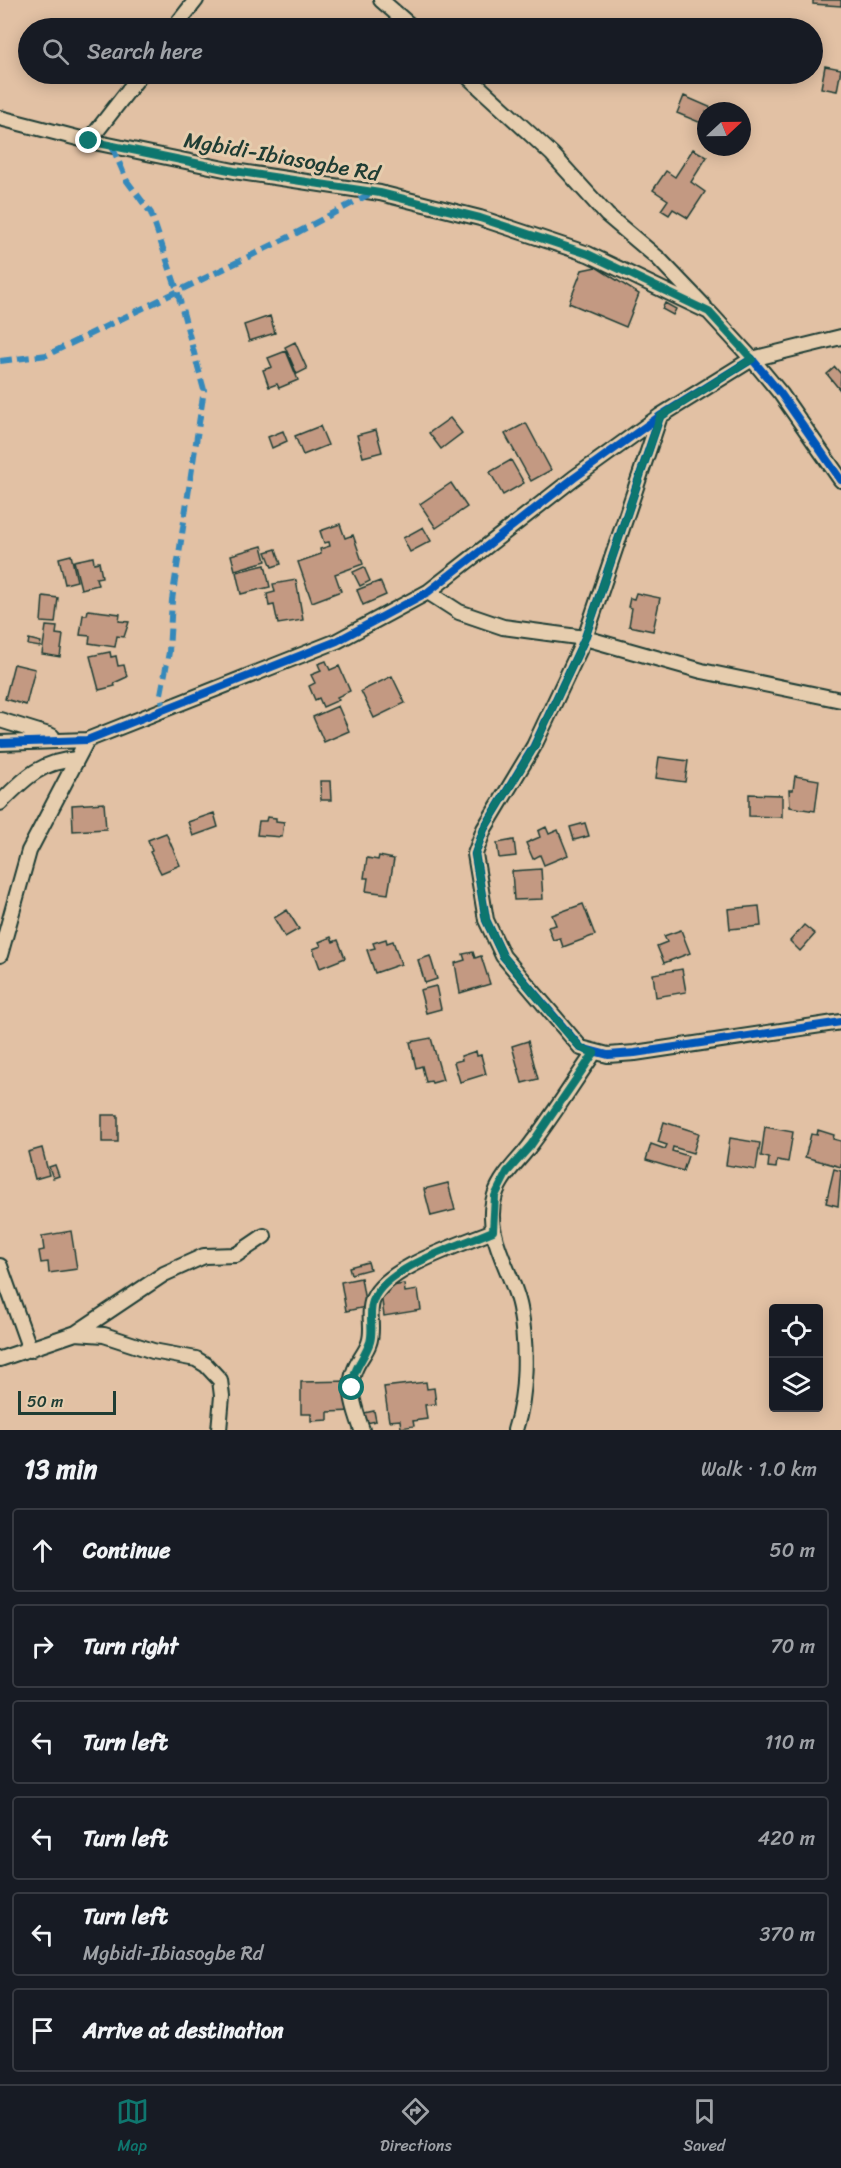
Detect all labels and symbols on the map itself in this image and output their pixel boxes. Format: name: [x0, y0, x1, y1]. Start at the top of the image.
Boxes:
north arrow: [697, 102, 751, 156]
street label: Mgbidi-Ibiasogbe Rd: [181, 120, 384, 193]
route end: [75, 127, 101, 153]
route start: [338, 1374, 364, 1400]
scale bar: [18, 1388, 116, 1416]

